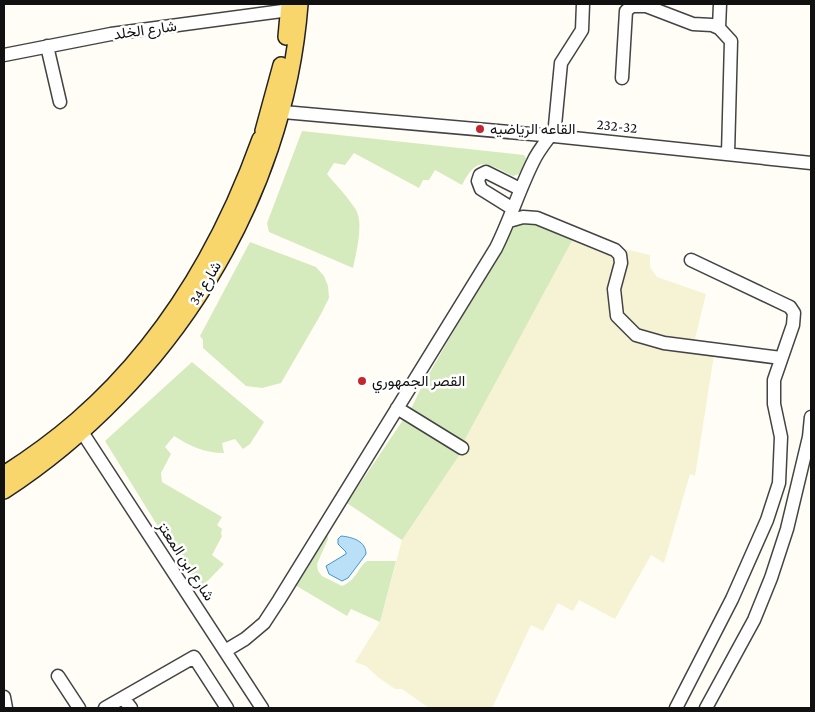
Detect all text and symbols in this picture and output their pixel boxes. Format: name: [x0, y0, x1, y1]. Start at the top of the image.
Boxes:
street label: شارع الخلد: [112, 18, 178, 45]
street label: 232-32: [596, 116, 638, 136]
place label: القاعه الرياضيه: [490, 121, 576, 138]
marker: القاعه الرياضيه: [474, 123, 486, 135]
street label: شارع 34: [186, 258, 227, 309]
place label: القصر الجمهوري: [372, 373, 465, 394]
marker: القصر الجمهوري: [356, 375, 368, 387]
street label: شارع ابن المعتز: [151, 518, 218, 605]

